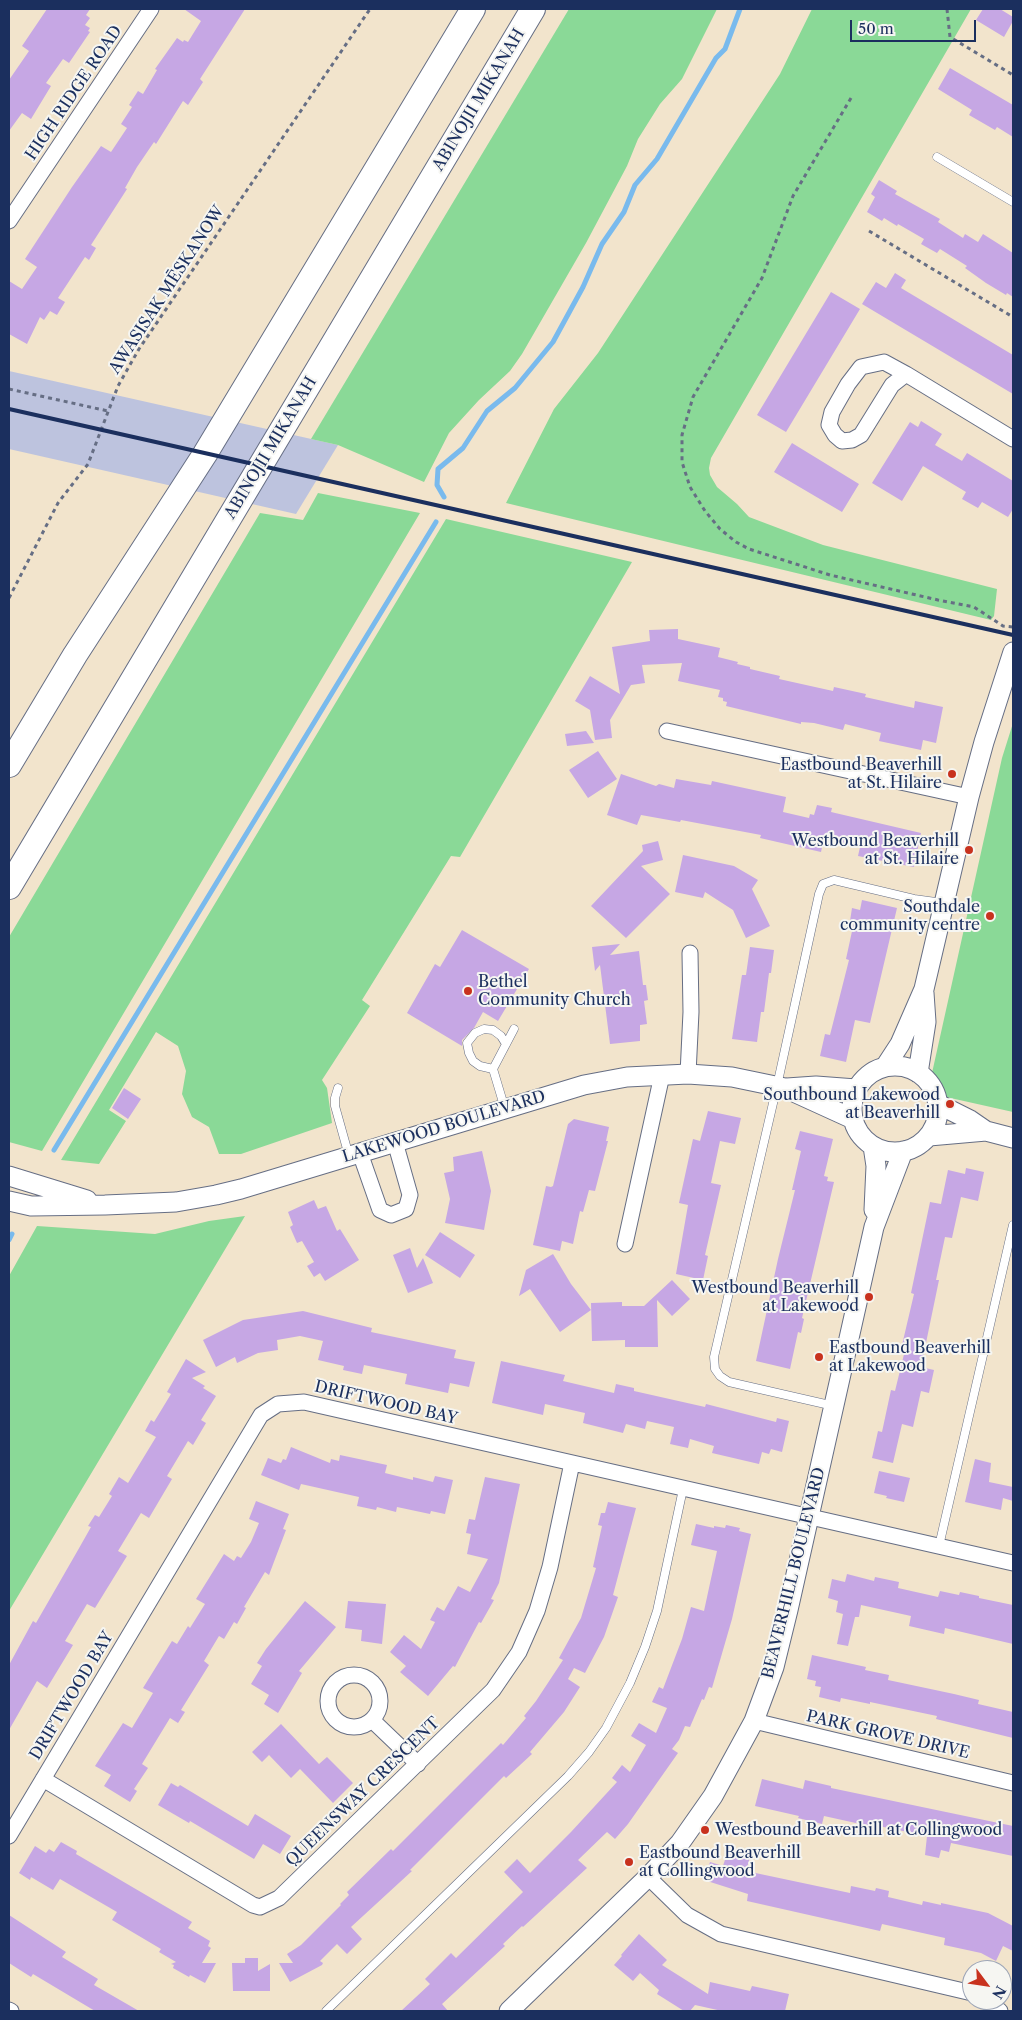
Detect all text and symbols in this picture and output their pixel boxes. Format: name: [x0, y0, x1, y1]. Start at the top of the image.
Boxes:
scale bar: [852, 10, 978, 42]
text: 50 m: [858, 19, 894, 38]
street label: HIGH RIDGE ROAD: [22, 22, 126, 164]
street label: ABINOJII MIKANAH: [429, 25, 529, 175]
street label: AWASISAK MĒSKANOW: [105, 202, 229, 378]
street label: ABINOJII MIKANAH: [221, 373, 321, 523]
place label: Eastbound Beaverhill at St. Hilaire: [780, 755, 942, 793]
marker: Eastbound Beaverhill at St. Hilaire: [946, 768, 958, 780]
place label: Westbound Beaverhill at St. Hilaire: [792, 831, 959, 869]
marker: Westbound Beaverhill at St. Hilaire: [963, 844, 975, 856]
place label: Southdale community centre: [840, 897, 980, 935]
marker: Southdale community centre: [984, 910, 996, 922]
place label: Bethel Community Church: [478, 972, 631, 1010]
marker: Bethel Community Church: [462, 985, 474, 997]
place label: Southbound Lakewood at Beaverhill: [763, 1085, 940, 1123]
street label: LAKEWOOD BOULEVARD: [340, 1087, 548, 1167]
marker: Southbound Lakewood at Beaverhill: [944, 1098, 956, 1110]
place label: Westbound Beaverhill at Lakewood: [692, 1278, 859, 1316]
marker: Westbound Beaverhill at Lakewood: [863, 1291, 875, 1303]
place label: Eastbound Beaverhill at Lakewood: [829, 1338, 991, 1376]
marker: Eastbound Beaverhill at Lakewood: [813, 1351, 825, 1363]
street label: DRIFTWOOD BAY: [313, 1377, 459, 1429]
street label: BEAVERHILL BOULEVARD: [758, 1465, 830, 1681]
street label: DRIFTWOOD BAY: [26, 1628, 118, 1764]
street label: PARK GROVE DRIVE: [804, 1707, 972, 1763]
street label: QUEENSWAY CRESCENT: [282, 1714, 444, 1870]
place label: Westbound Beaverhill at Collingwood: [715, 1820, 1002, 1840]
marker: Westbound Beaverhill at Collingwood: [699, 1824, 711, 1836]
place label: Eastbound Beaverhill at Collingwood: [639, 1843, 801, 1881]
marker: Eastbound Beaverhill at Collingwood: [623, 1856, 635, 1868]
north arrow: [962, 1960, 1012, 2010]
text: N: [988, 1982, 1010, 2002]

